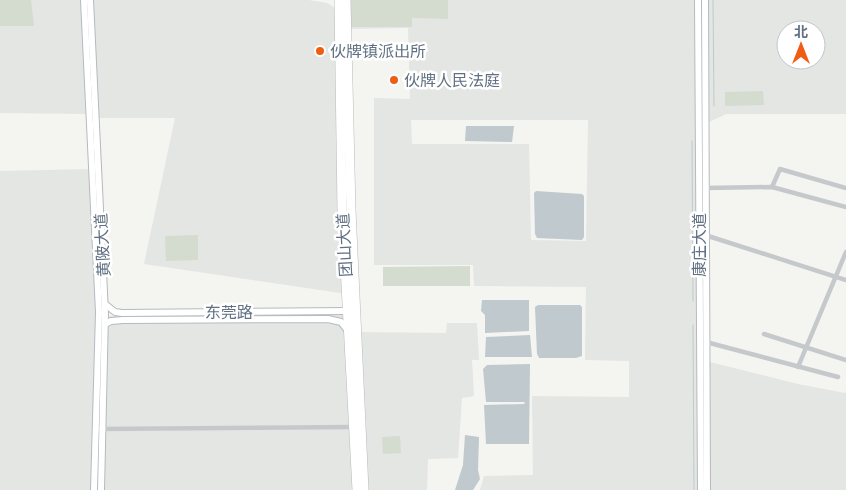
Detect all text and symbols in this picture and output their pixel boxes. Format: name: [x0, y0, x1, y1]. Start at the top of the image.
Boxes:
north arrow: [776, 20, 826, 70]
text: 北: [794, 23, 808, 40]
place label: 伙牌镇派出所: [330, 41, 426, 60]
marker: 伙牌镇派出所: [314, 45, 326, 57]
place label: 伙牌人民法庭: [404, 70, 500, 89]
marker: 伙牌人民法庭: [388, 74, 400, 86]
street label: 黄陂大道: [90, 213, 113, 277]
street label: 团山大道: [332, 213, 355, 277]
street label: 康庄大道: [689, 213, 708, 277]
street label: 东莞路: [205, 302, 253, 321]

